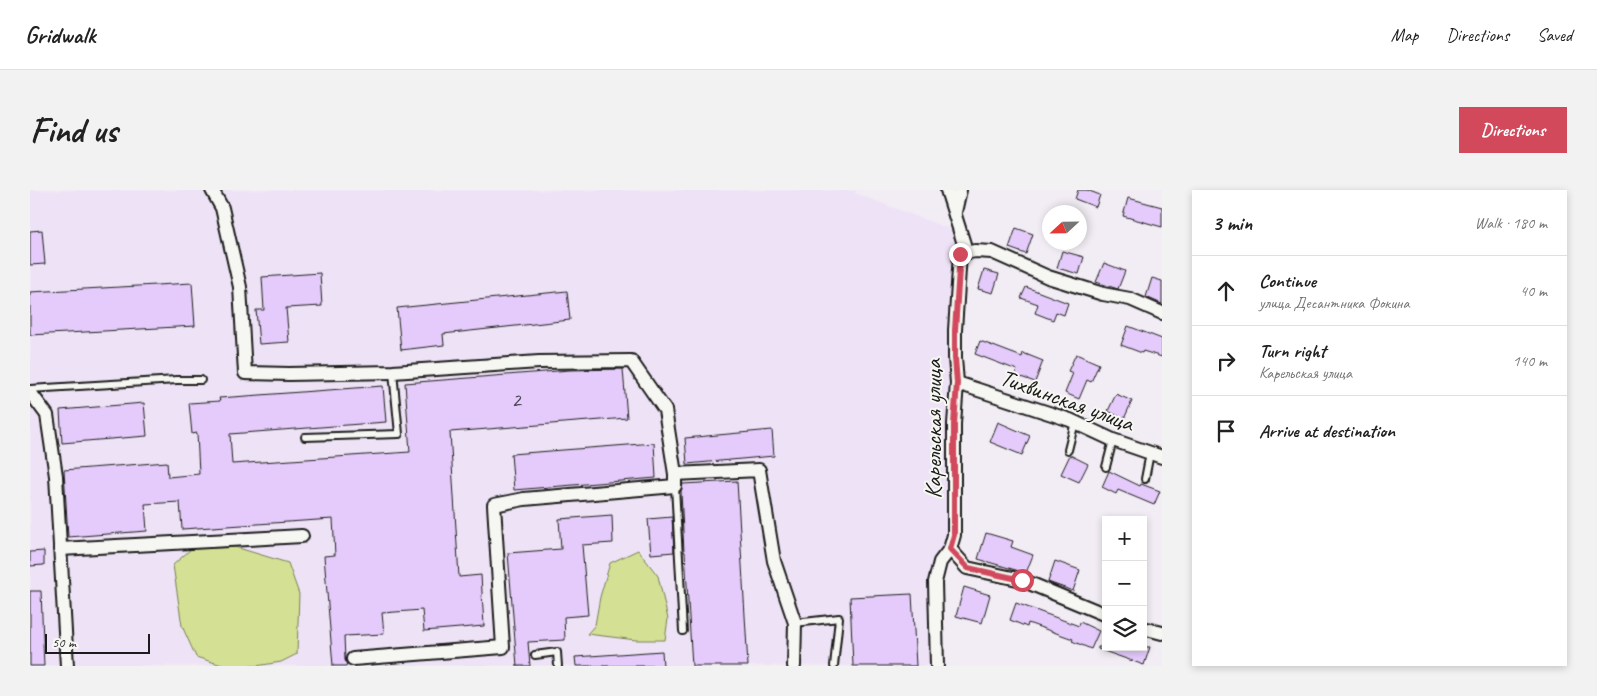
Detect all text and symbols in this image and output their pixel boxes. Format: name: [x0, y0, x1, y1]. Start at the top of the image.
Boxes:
text: Gridwalk: [25, 20, 95, 50]
text: Map: [1391, 24, 1418, 46]
text: Directions: [1446, 24, 1509, 46]
text: Saved: [1537, 24, 1572, 46]
button: Directions: [1459, 107, 1567, 153]
text: Find us: [30, 108, 117, 153]
north arrow: [1042, 205, 1087, 250]
text: 3 min: [1212, 210, 1252, 236]
text: Walk · 180 m: [1475, 213, 1547, 233]
route end: [949, 243, 972, 266]
text: Continue: [1259, 269, 1316, 293]
icon: ahead: [1212, 277, 1240, 305]
text: 40 m: [1520, 281, 1547, 301]
text: улица Десантника Фокина: [1259, 293, 1409, 313]
text: Turn right: [1259, 339, 1326, 363]
icon: right: [1212, 347, 1240, 375]
text: 140 m: [1513, 351, 1547, 371]
street label: Карельская улица: [918, 358, 948, 499]
street label: Тихвинская улица: [996, 362, 1139, 439]
text: Карельская улица: [1259, 363, 1352, 383]
house number: 2: [511, 387, 522, 413]
icon: arrive: [1212, 417, 1240, 445]
text: Arrive at destination: [1259, 419, 1395, 443]
map controls: [1102, 516, 1147, 651]
button: +: [1102, 516, 1147, 561]
button: −: [1102, 561, 1147, 606]
route start: [1011, 569, 1034, 592]
button: layers: [1102, 606, 1147, 651]
scale bar: [45, 631, 150, 654]
text: 50 m: [52, 634, 76, 651]

